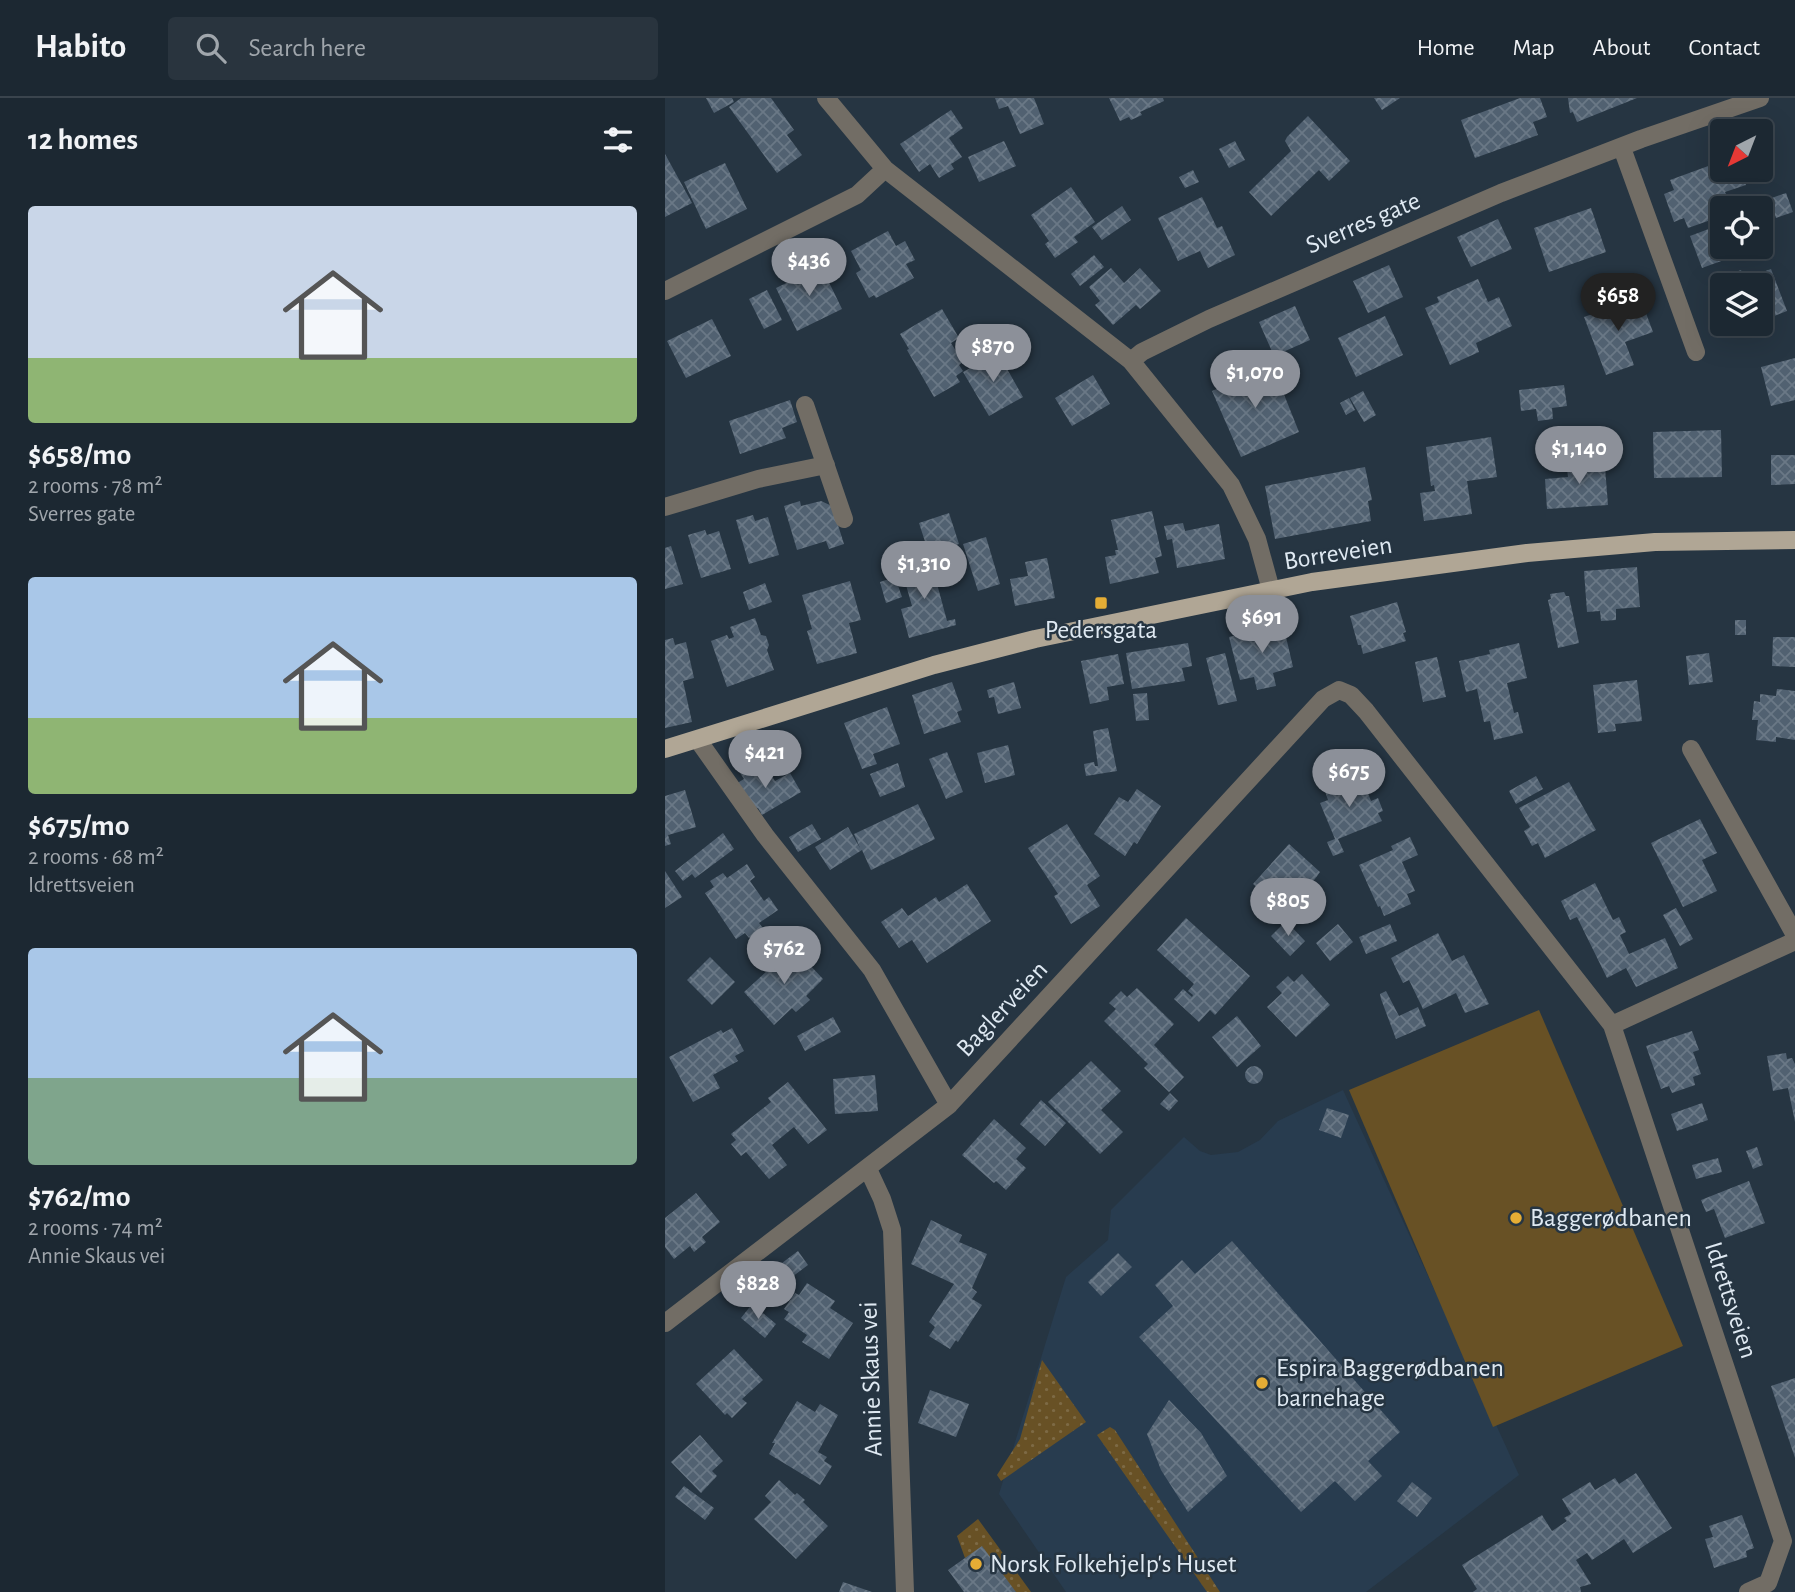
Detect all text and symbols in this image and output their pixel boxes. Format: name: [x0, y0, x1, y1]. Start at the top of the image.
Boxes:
search box: [168, 17, 658, 80]
icon: search: [192, 29, 230, 67]
text: Habito: [35, 31, 126, 64]
text: Search here: [248, 35, 366, 61]
text: Home: [1417, 36, 1475, 60]
text: Map: [1513, 36, 1555, 60]
text: About: [1593, 36, 1650, 60]
text: Contact: [1688, 36, 1760, 60]
north arrow: [1710, 119, 1773, 182]
map controls: [1710, 119, 1773, 336]
icon: filters: [599, 121, 637, 159]
text: 12 homes: [28, 125, 138, 155]
street label: Sverres gate: [1302, 187, 1424, 259]
button: locate: [1710, 196, 1773, 259]
pin: $436: [768, 238, 850, 298]
text: $436: [788, 249, 830, 272]
icon: home: [270, 252, 396, 378]
button: layers: [1710, 273, 1773, 336]
pin: $658: [1577, 274, 1659, 333]
text: $658: [1597, 284, 1639, 307]
pin: $870: [952, 324, 1034, 384]
text: $870: [971, 335, 1015, 358]
pin: $1,070: [1198, 350, 1312, 410]
text: $1,070: [1226, 361, 1284, 384]
pin: $1,140: [1522, 426, 1636, 486]
text: $1,140: [1551, 437, 1607, 460]
text: $658/mo: [28, 440, 131, 470]
text: 2 rooms · 78 m²: [28, 475, 163, 498]
text: Sverres gate: [28, 503, 135, 526]
street label: Borreveien: [1282, 532, 1394, 574]
pin: $1,310: [867, 542, 981, 601]
text: $1,310: [897, 552, 951, 575]
marker: Pedersgata: [1093, 595, 1109, 611]
pin: $691: [1221, 596, 1303, 655]
text: $691: [1242, 606, 1282, 629]
place label: Pedersgata: [1045, 617, 1157, 643]
icon: home: [270, 623, 396, 749]
pin: $421: [724, 730, 806, 790]
text: $421: [744, 741, 786, 764]
pin: $675: [1308, 750, 1390, 809]
text: $675: [1328, 760, 1370, 783]
text: $675/mo: [28, 811, 129, 841]
text: 2 rooms · 68 m²: [28, 846, 164, 869]
text: Idrettsveien: [28, 874, 135, 897]
pin: $805: [1247, 878, 1329, 938]
text: $805: [1266, 889, 1310, 912]
pin: $762: [743, 926, 825, 986]
text: $762: [763, 937, 805, 960]
street label: Baglerveien: [952, 956, 1052, 1062]
icon: home: [270, 994, 396, 1120]
text: $762/mo: [28, 1182, 131, 1212]
place label: Baggerødbanen: [1530, 1205, 1692, 1231]
marker: Baggerødbanen: [1508, 1210, 1524, 1226]
text: 2 rooms · 74 m²: [28, 1217, 163, 1240]
street label: Idrettsveien: [1700, 1239, 1762, 1361]
text: Annie Skaus vei: [28, 1245, 165, 1268]
pin: $828: [717, 1262, 799, 1321]
text: $828: [736, 1272, 780, 1295]
street label: Annie Skaus vei: [855, 1301, 887, 1457]
place label: Espira Baggerødbanen barnehage: [1276, 1355, 1504, 1411]
marker: Espira Baggerødbanen barnehage: [1254, 1375, 1270, 1391]
place label: Norsk Folkehjelp's Huset: [990, 1551, 1236, 1577]
marker: Norsk Folkehjelp's Huset: [968, 1556, 984, 1572]

